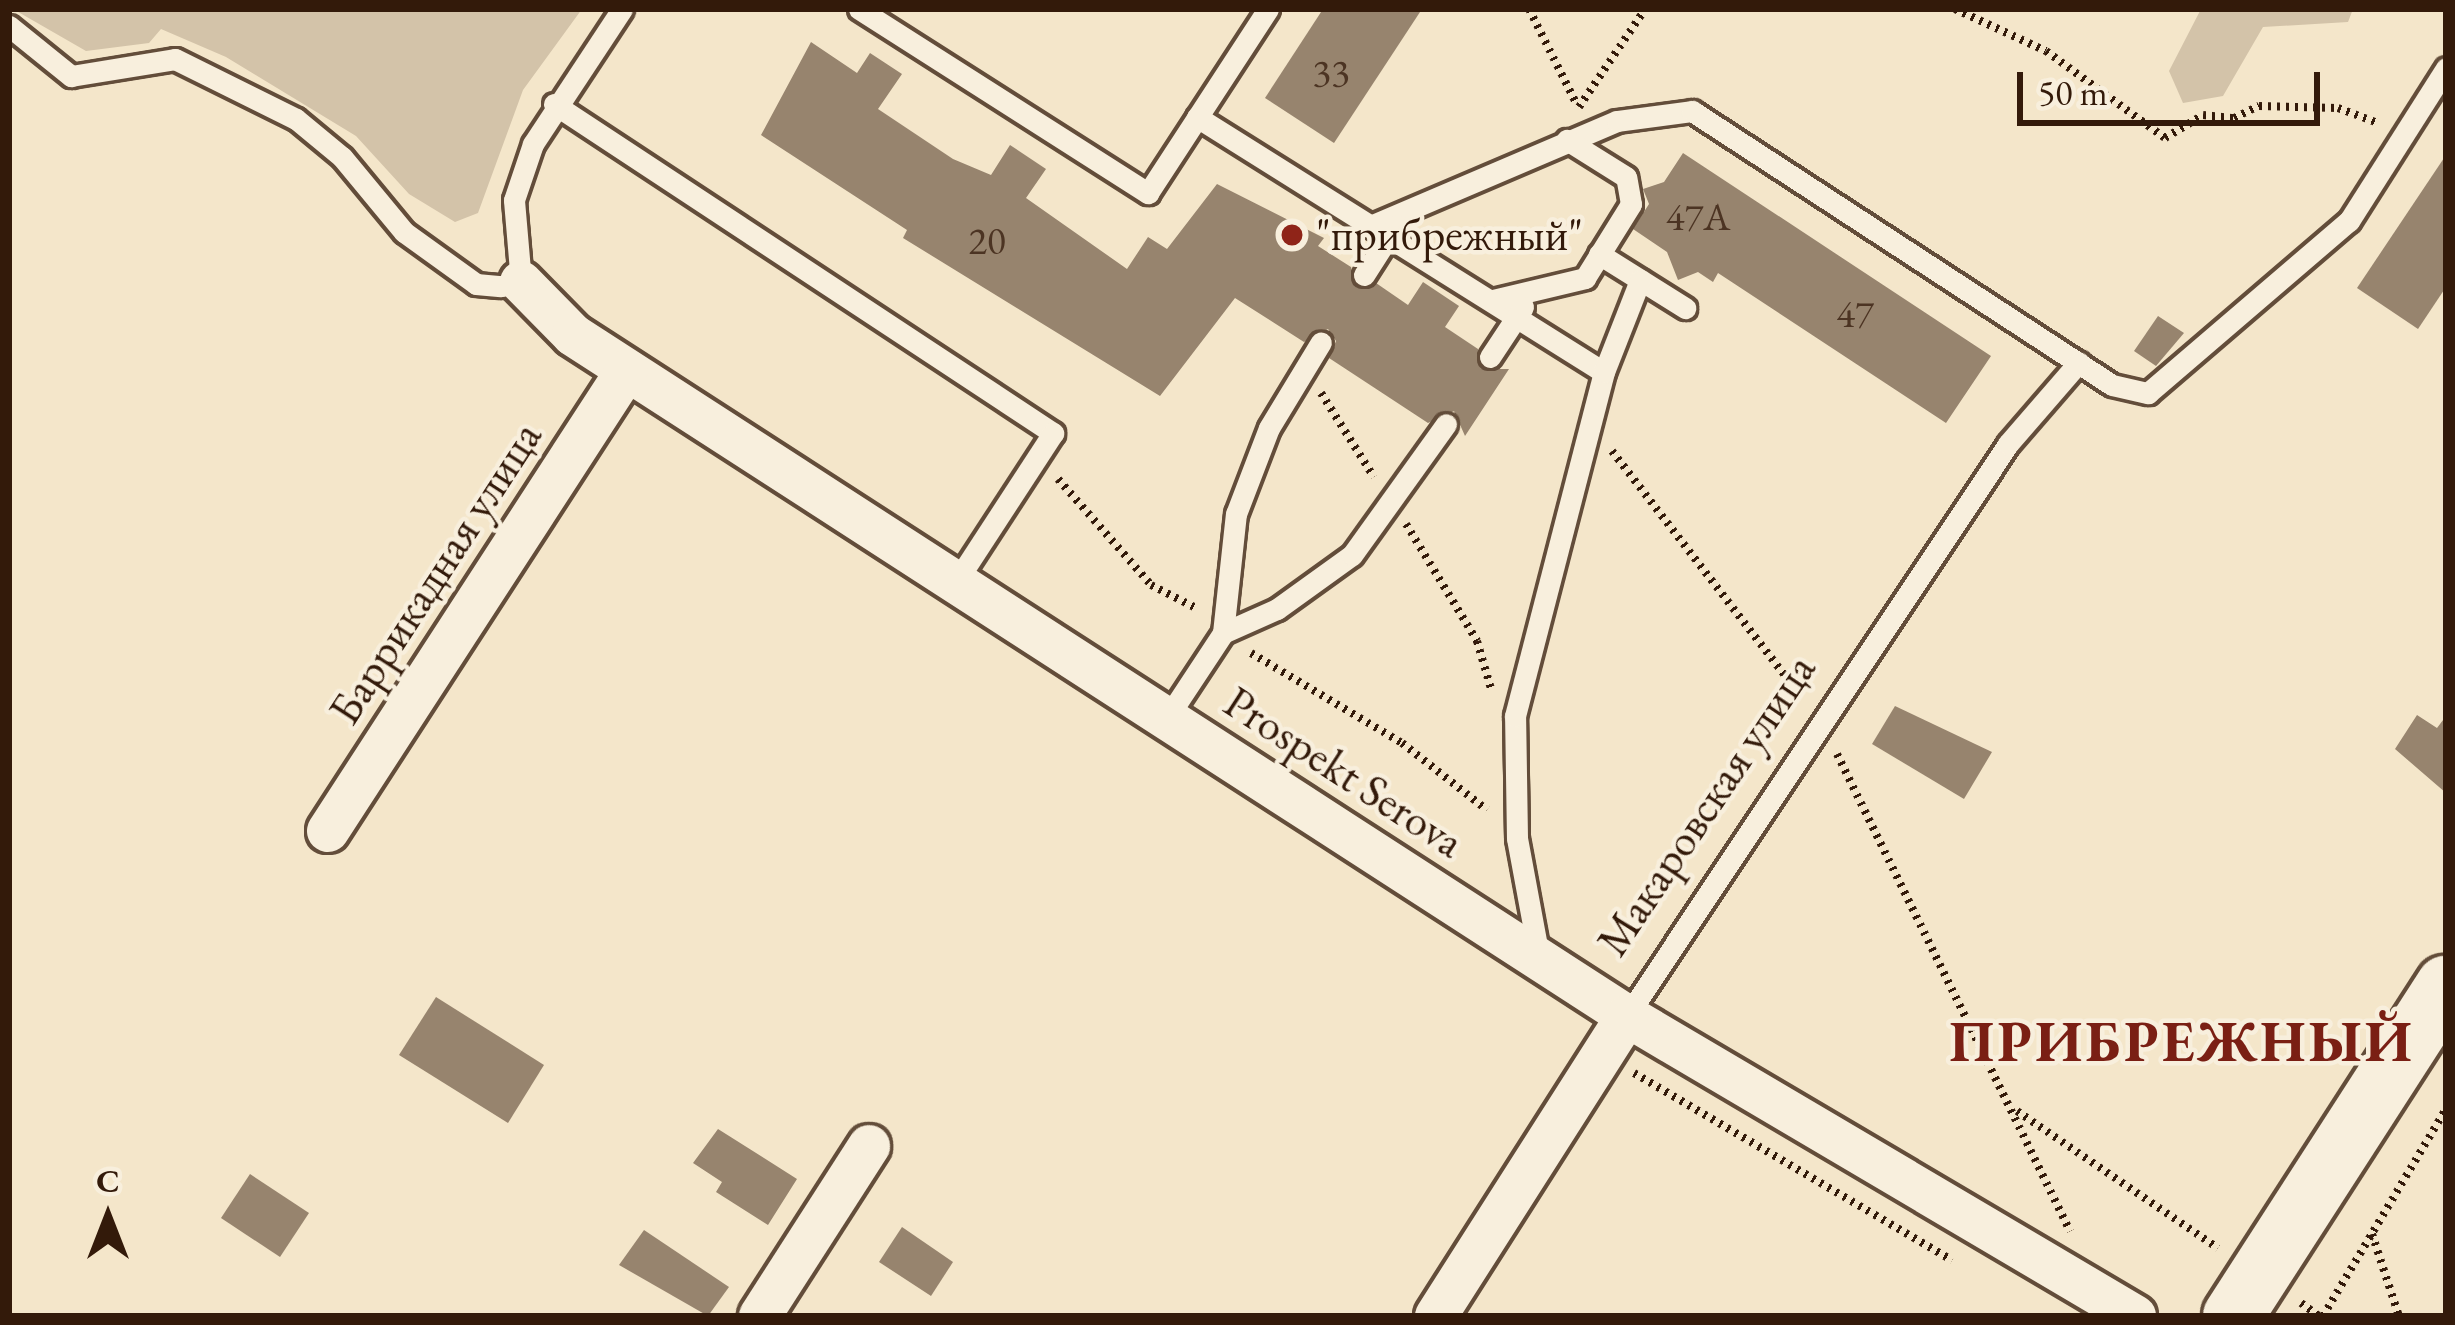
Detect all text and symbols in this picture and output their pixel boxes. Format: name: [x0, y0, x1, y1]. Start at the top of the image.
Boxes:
scale bar: [2023, 48, 2326, 122]
house number: 33: [1312, 50, 1350, 96]
text: 50 m: [2038, 69, 2108, 116]
house number: 47А: [1666, 194, 1730, 240]
place label: "прибрежный": [1316, 208, 1583, 262]
house number: 20: [968, 218, 1006, 264]
marker: "прибрежный": [1279, 222, 1305, 248]
house number: 47: [1836, 291, 1874, 337]
street label: Баррикадная улица: [317, 412, 553, 734]
street label: Макаровская улица: [1585, 644, 1827, 966]
street label: Prospekt Serova: [1214, 675, 1474, 869]
district label: ПРИБРЕЖНЫЙ: [1949, 1008, 2415, 1076]
north arrow: [48, 1157, 168, 1277]
text: С: [96, 1159, 120, 1202]

